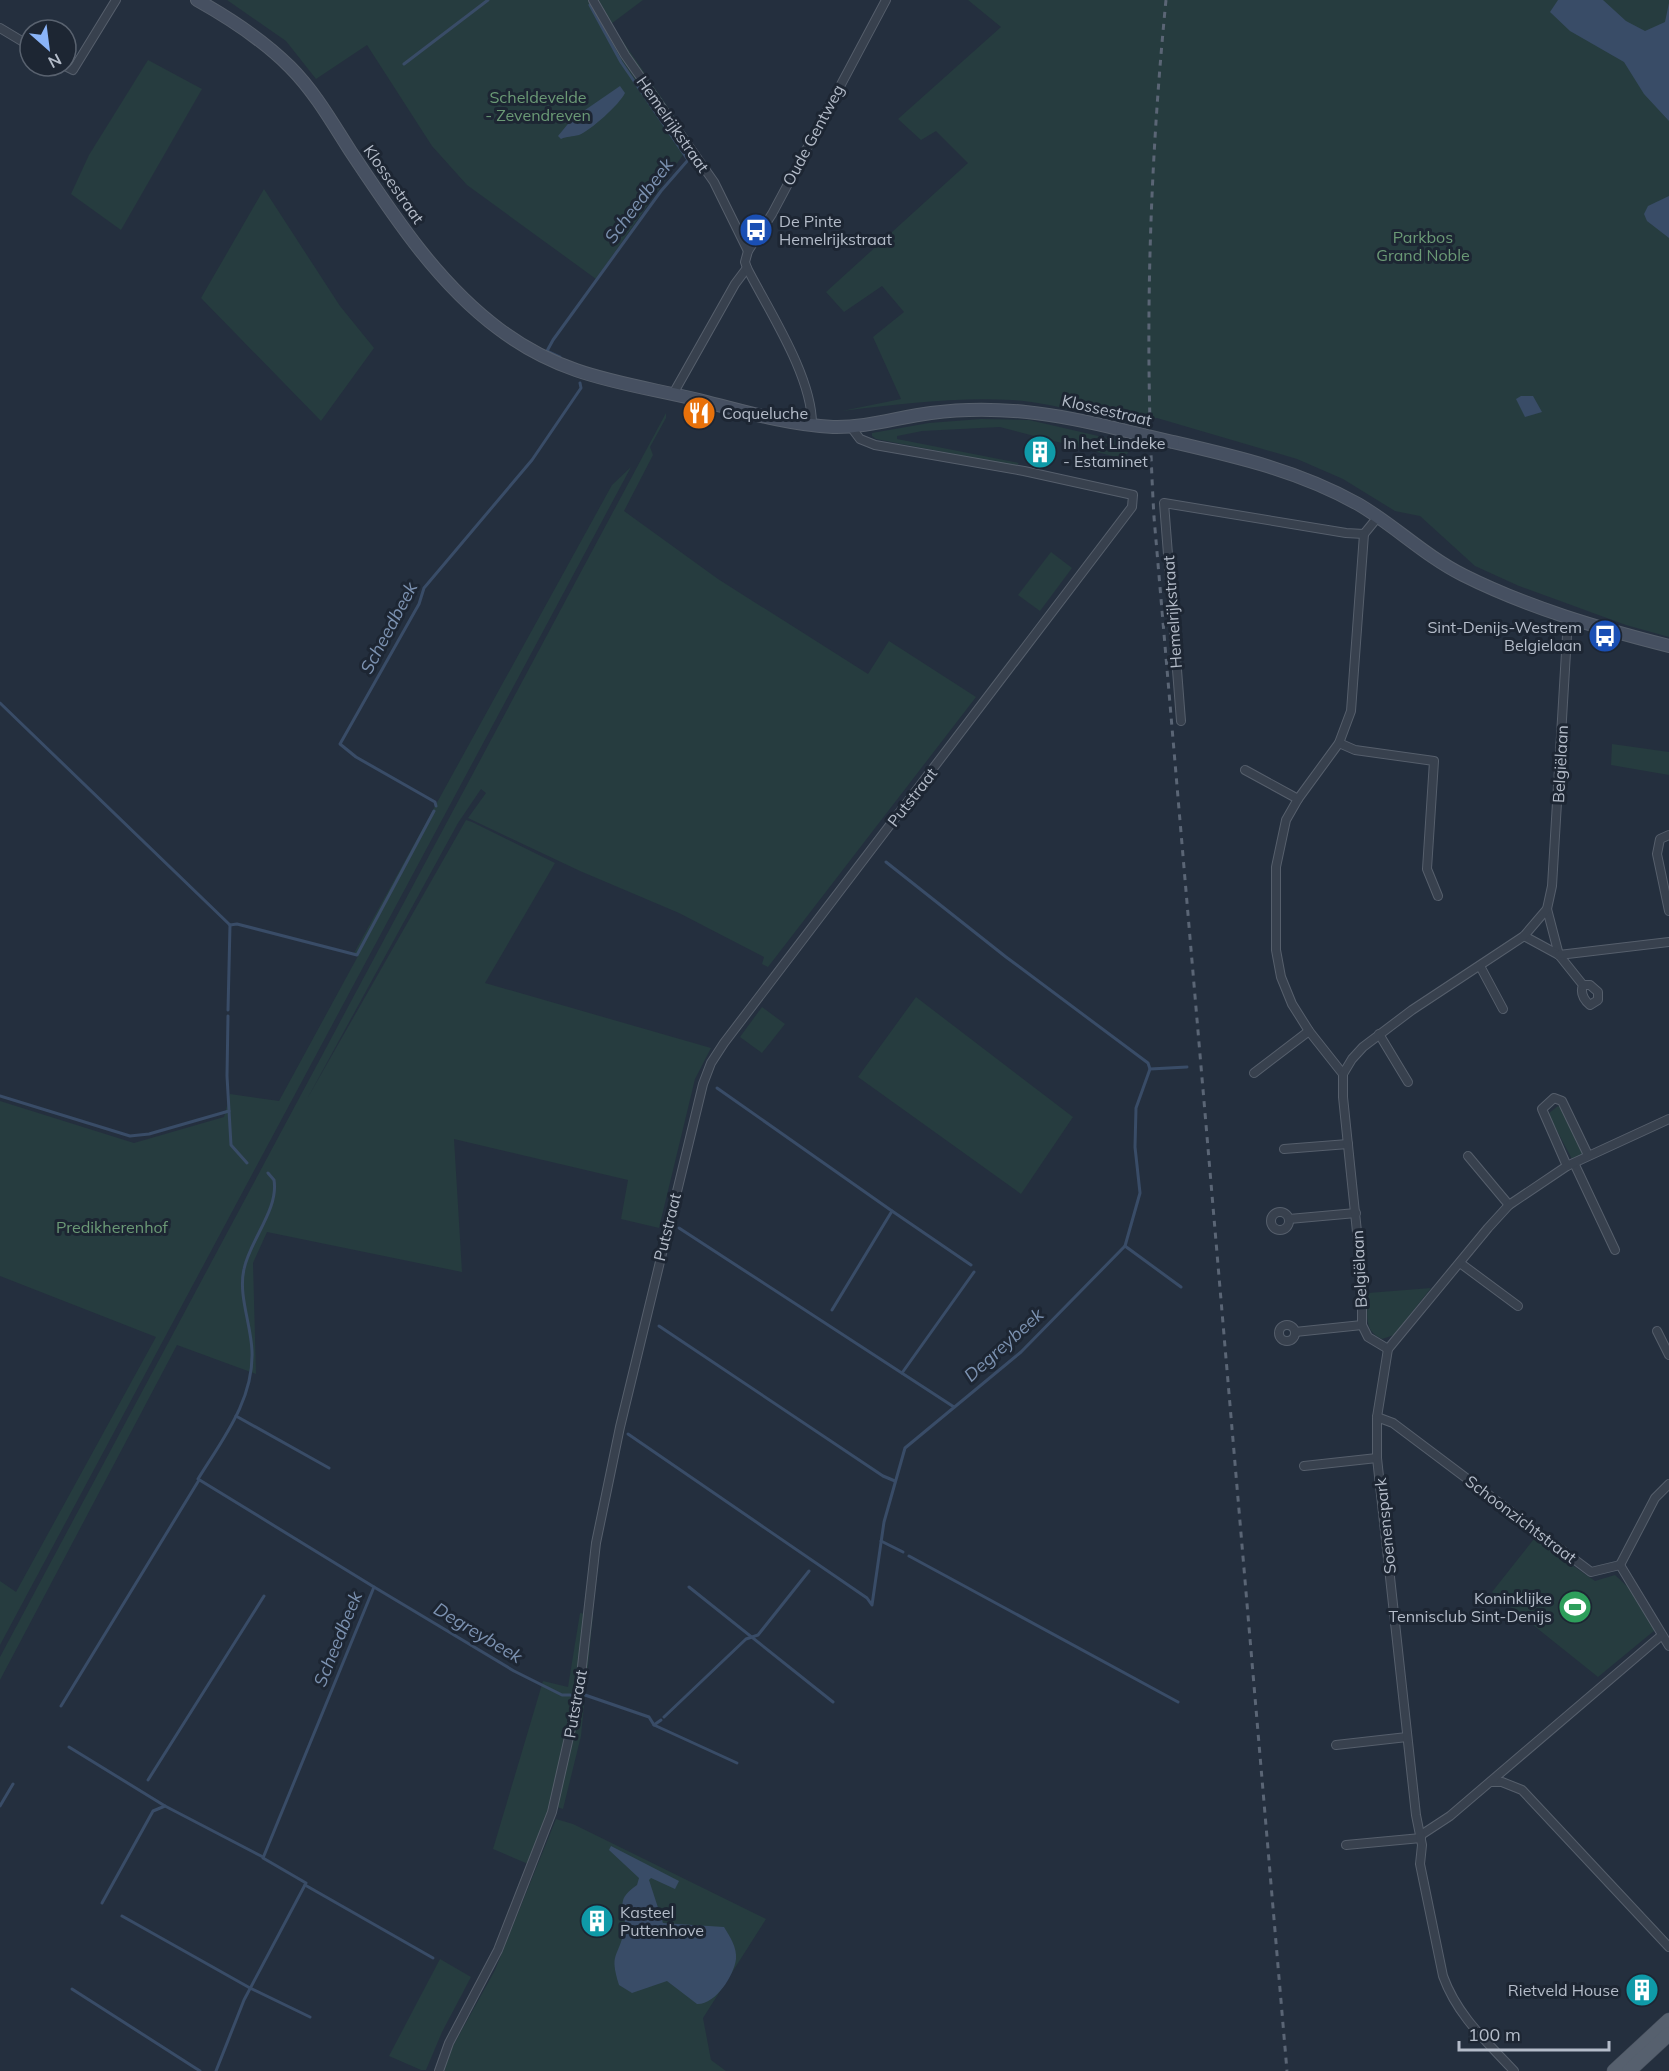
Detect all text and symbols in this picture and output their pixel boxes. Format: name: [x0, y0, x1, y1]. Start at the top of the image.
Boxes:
north arrow: [18, 18, 78, 78]
text: N: [45, 50, 65, 73]
street label: Hemelrijkstraat: [632, 72, 714, 176]
street label: Oude Gentweg: [778, 81, 848, 189]
park label: Scheldevelde - Zevendreven: [485, 87, 591, 125]
street label: Klossestraat: [360, 141, 429, 228]
water label: Scheedbeek: [599, 153, 679, 248]
place label: De Pinte Hemelrijkstraat: [779, 211, 892, 249]
bus stop icon: De Pinte Hemelrijkstraat: [738, 212, 774, 248]
park label: Parkbos Grand Noble: [1376, 227, 1470, 265]
street label: Klossestraat: [1060, 390, 1154, 430]
restaurant icon: Coqueluche: [681, 395, 717, 431]
place label: Coqueluche: [722, 403, 808, 423]
place label: In het Lindeke - Estaminet: [1063, 433, 1166, 471]
building icon: In het Lindeke - Estaminet: [1022, 434, 1058, 470]
street label: Hemelrijkstraat: [1158, 555, 1186, 669]
water label: Scheedbeek: [355, 577, 423, 678]
place label: Sint-Denijs-Westrem Belgielaan: [1427, 617, 1582, 655]
bus stop icon: Sint-Denijs-Westrem Belgielaan: [1587, 618, 1623, 654]
street label: Belgiëlaan: [1548, 725, 1572, 803]
street label: Putstraat: [883, 763, 941, 830]
street label: Putstraat: [649, 1191, 685, 1263]
park label: Predikherenhof: [56, 1217, 169, 1237]
street label: Belgiëlaan: [1347, 1230, 1371, 1308]
water label: Degreybeek: [959, 1302, 1049, 1386]
street label: Schoonzichtstraat: [1462, 1471, 1581, 1568]
street label: Soenenspark: [1370, 1476, 1400, 1575]
water label: Scheedbeek: [308, 1587, 367, 1690]
place label: Koninklijke Tennisclub Sint-Denijs: [1389, 1588, 1552, 1626]
sports icon: Koninklijke Tennisclub Sint-Denijs: [1557, 1589, 1593, 1625]
water label: Degreybeek: [430, 1597, 527, 1668]
street label: Putstraat: [559, 1668, 591, 1740]
place label: Kasteel Puttenhove: [620, 1902, 704, 1940]
building icon: Kasteel Puttenhove: [579, 1903, 615, 1939]
building icon: Rietveld House: [1624, 1972, 1660, 2008]
place label: Rietveld House: [1508, 1980, 1619, 2000]
scale bar: [1459, 2014, 1609, 2052]
text: 100 m: [1468, 2023, 1521, 2046]

